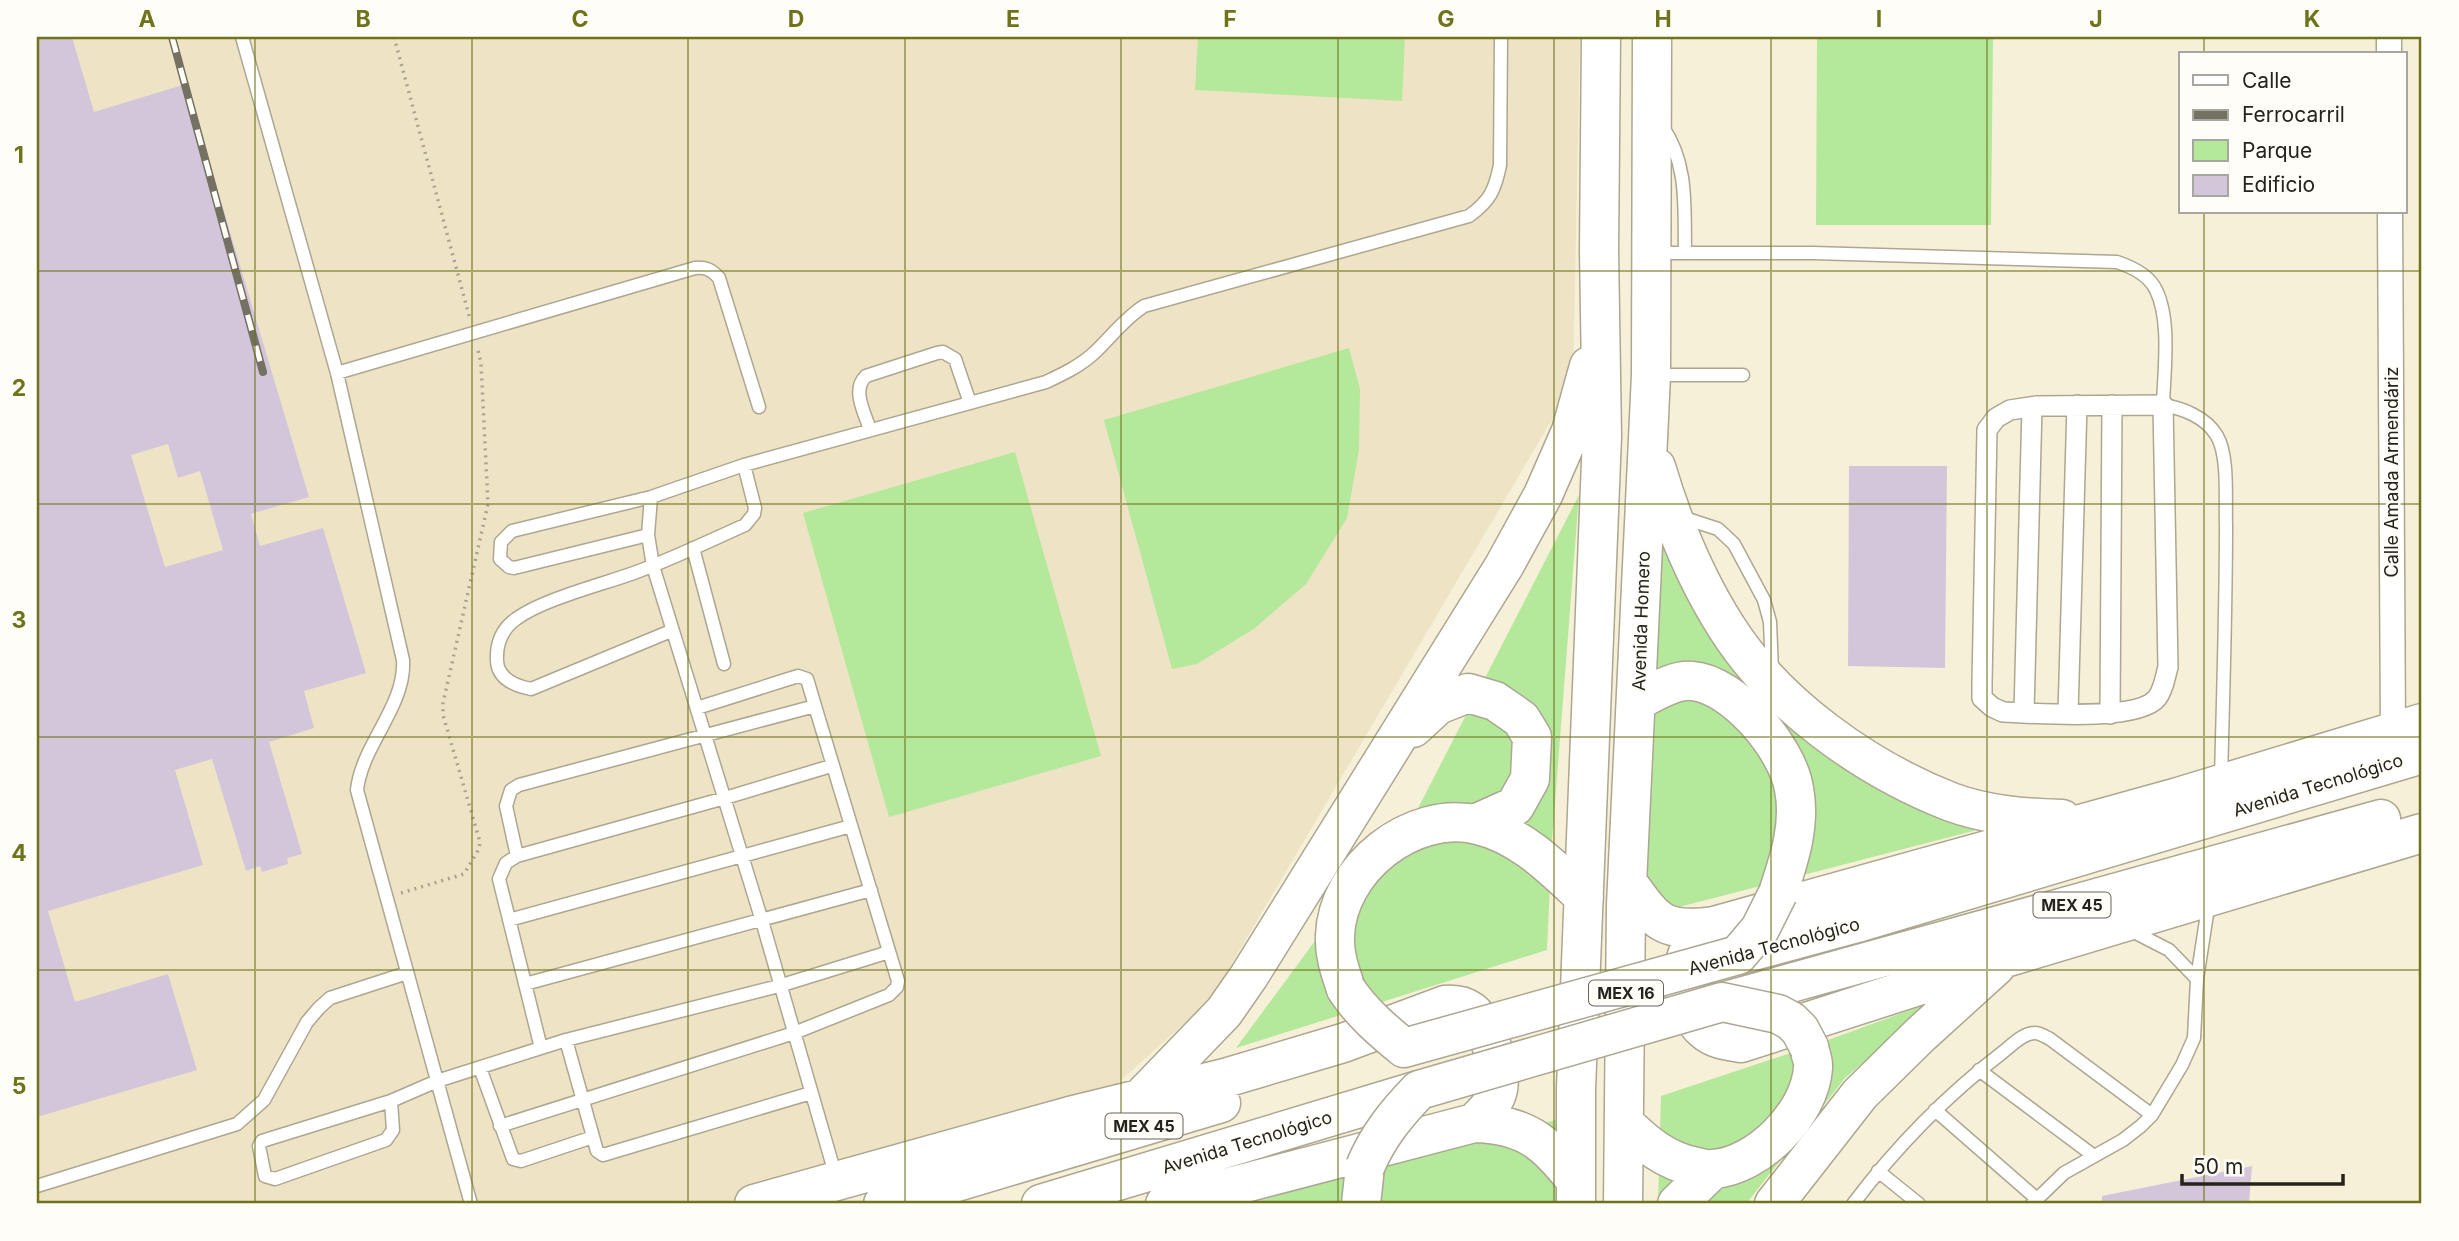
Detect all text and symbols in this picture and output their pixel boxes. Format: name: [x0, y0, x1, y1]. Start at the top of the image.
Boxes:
text: A: [138, 5, 156, 33]
text: B: [355, 5, 371, 33]
text: C: [571, 5, 589, 33]
text: D: [788, 5, 804, 33]
text: E: [1006, 5, 1020, 33]
text: F: [1223, 5, 1237, 33]
text: G: [1437, 5, 1455, 33]
text: H: [1654, 5, 1672, 33]
text: I: [1876, 5, 1882, 33]
text: J: [2089, 5, 2103, 33]
text: K: [2304, 5, 2320, 33]
legend: [2179, 52, 2406, 214]
text: Calle: [2242, 68, 2292, 93]
text: Ferrocarril: [2242, 102, 2345, 127]
text: Parque: [2242, 138, 2312, 163]
text: 1: [14, 141, 24, 169]
text: Edificio: [2242, 172, 2315, 197]
street label: Calle Amada Armendáriz: [2381, 367, 2402, 577]
text: 2: [12, 374, 26, 402]
street label: Avenida Homero: [1628, 551, 1654, 691]
text: 3: [12, 606, 26, 634]
street label: Avenida Tecnológico: [2230, 749, 2406, 821]
text: 4: [11, 839, 27, 867]
road number: MEX 45: [2034, 892, 2110, 917]
street label: Avenida Tecnológico: [1686, 913, 1862, 979]
road number: MEX 16: [1589, 981, 1663, 1006]
text: 5: [12, 1072, 26, 1100]
street label: Avenida Tecnológico: [1159, 1106, 1335, 1178]
road number: MEX 45: [1106, 1114, 1182, 1138]
scale bar: [2182, 1143, 2344, 1187]
text: 50 m: [2193, 1154, 2243, 1179]

